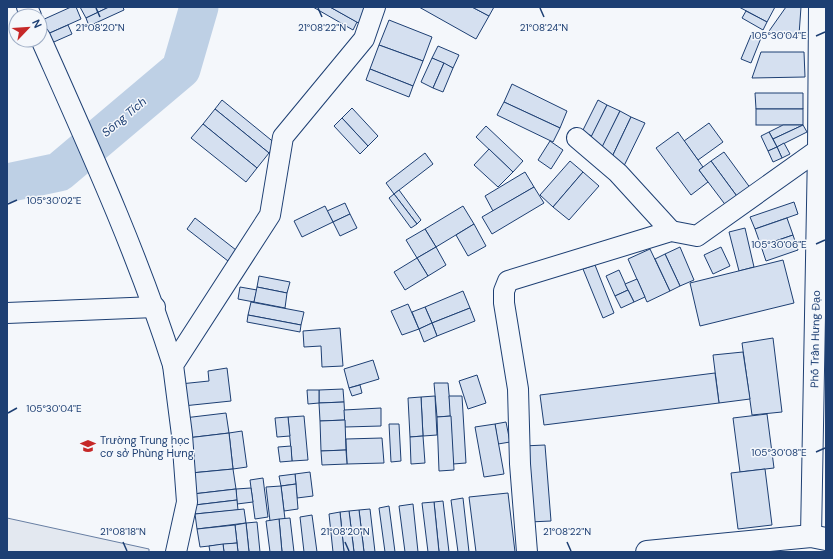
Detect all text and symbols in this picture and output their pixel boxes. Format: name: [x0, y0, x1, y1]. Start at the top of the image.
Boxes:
north arrow: [8, 8, 48, 48]
text: N: [29, 17, 45, 30]
text: 21°08'20"N: [75, 21, 125, 34]
text: 21°08'22"N: [298, 21, 346, 34]
text: 21°08'24"N: [520, 21, 568, 34]
text: 105°30'04"E: [751, 29, 807, 42]
water label: Sông Tích: [98, 93, 150, 140]
text: 105°30'02"E: [27, 194, 82, 207]
text: 105°30'06"E: [751, 238, 807, 251]
street label: Phố Trần Hưng Đạo: [807, 290, 823, 388]
text: 105°30'04"E: [26, 402, 82, 415]
place label: Trường Trung học cơ sở Phùng Hưng: [100, 433, 194, 460]
school or university icon: Trường Trung học cơ sở Phùng Hưng: [79, 437, 97, 455]
text: 105°30'08"E: [751, 446, 807, 459]
text: 21°08'18"N: [100, 525, 146, 538]
text: 21°08'20"N: [320, 525, 370, 538]
text: 21°08'22"N: [543, 525, 591, 538]

